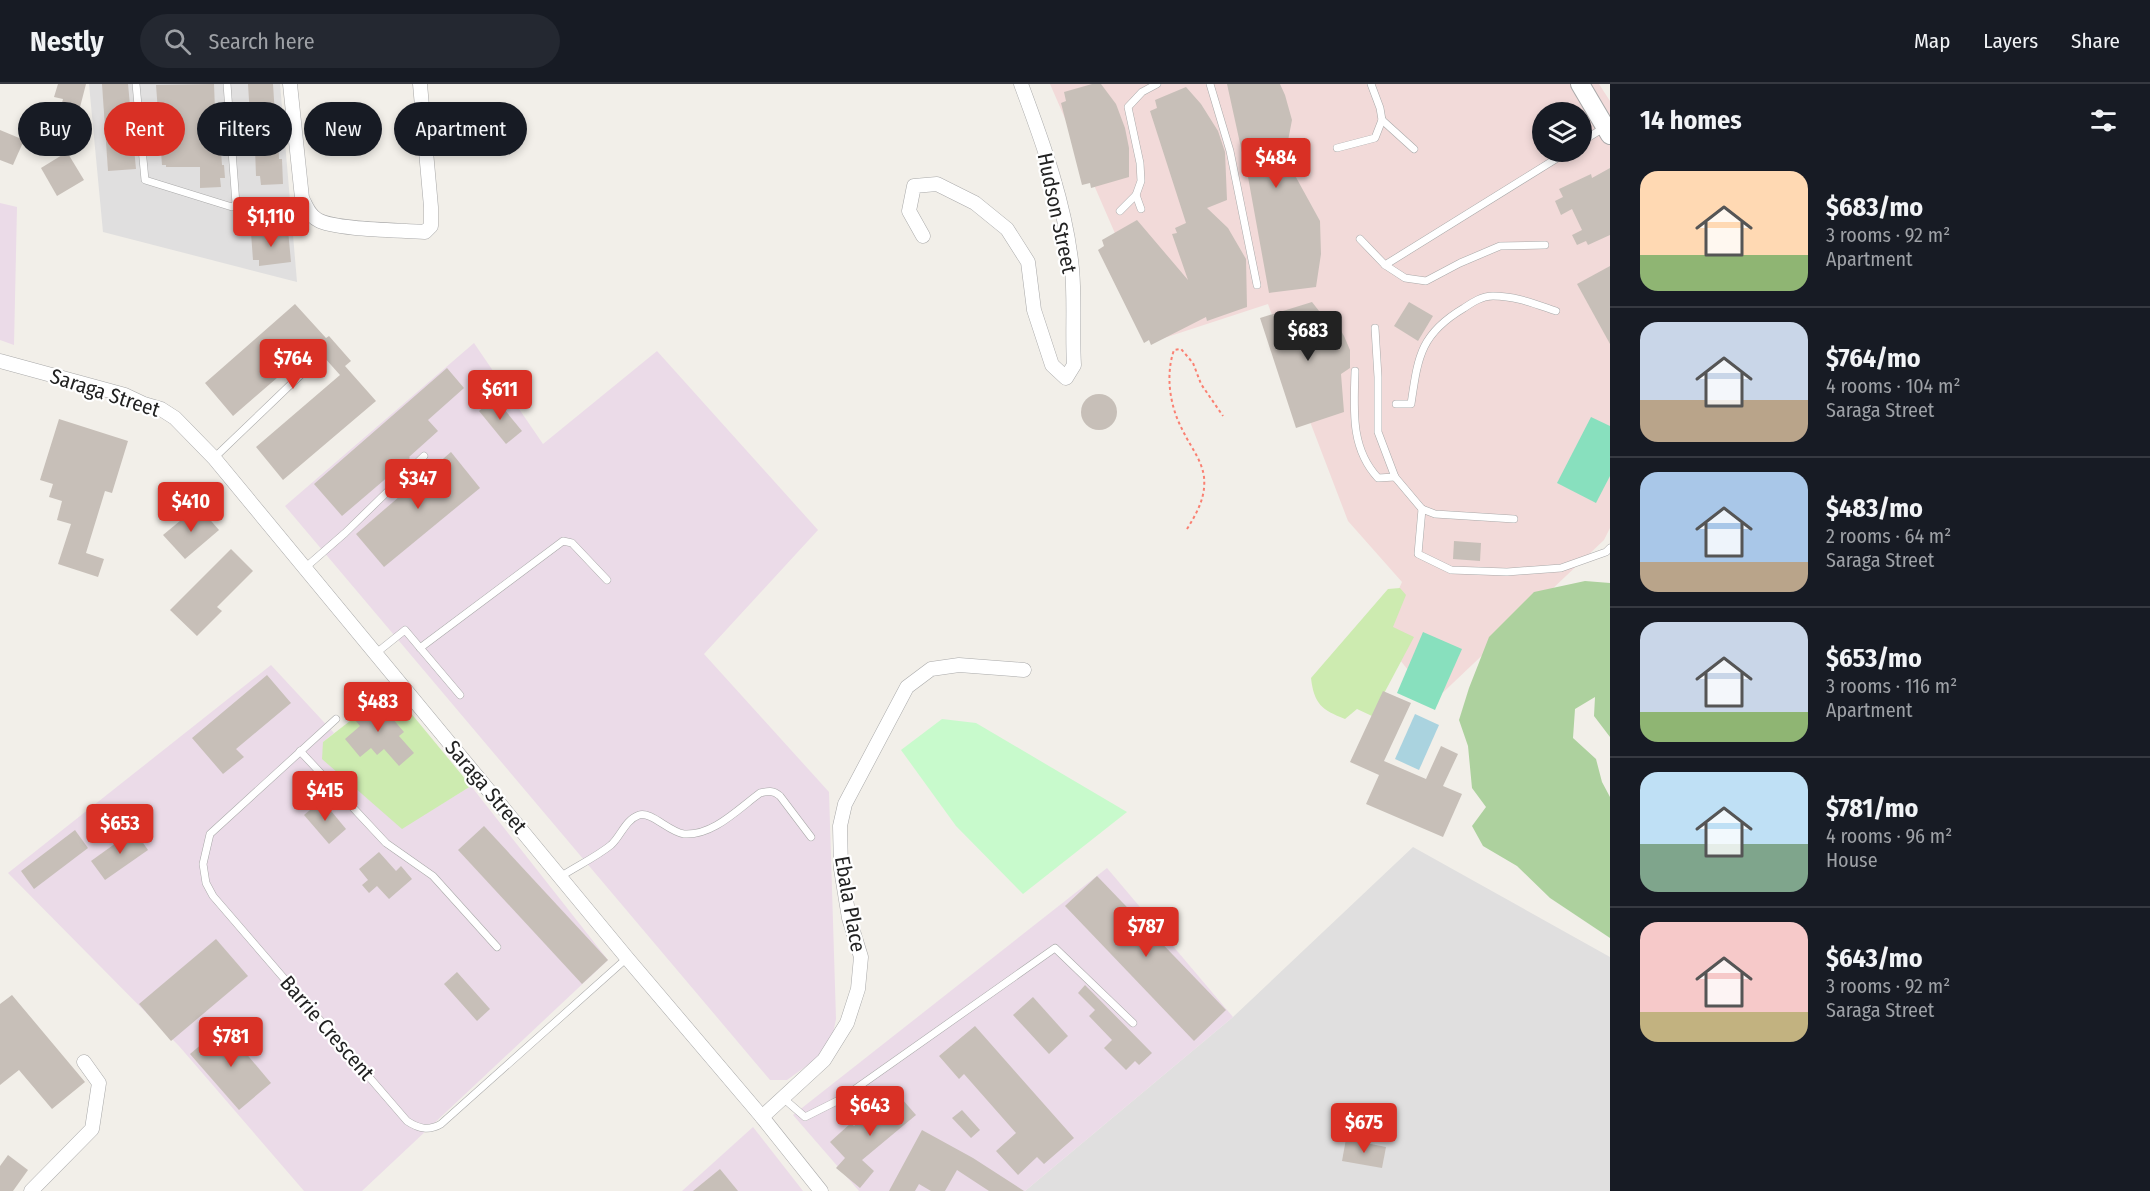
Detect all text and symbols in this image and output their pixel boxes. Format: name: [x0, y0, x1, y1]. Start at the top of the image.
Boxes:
search box: [140, 14, 560, 68]
text: Nestly: [30, 25, 104, 58]
icon: search: [161, 25, 194, 58]
text: Search here: [209, 28, 315, 55]
text: Map: [1914, 28, 1950, 54]
text: Layers: [1983, 28, 2038, 54]
text: Share: [2071, 28, 2120, 54]
chip: Buy: [18, 102, 92, 156]
chip: Rent: [104, 102, 185, 156]
chip: Filters: [197, 102, 292, 156]
chip: New: [304, 102, 382, 156]
chip: Apartment: [394, 102, 527, 156]
map controls: [1532, 102, 1592, 162]
button: layers: [1532, 102, 1592, 162]
icon: filters: [2087, 104, 2120, 137]
text: 14 homes: [1640, 105, 1742, 136]
pin: $484: [1240, 138, 1312, 189]
text: $484: [1255, 145, 1297, 169]
street label: Hudson Street: [1032, 150, 1082, 276]
text: $683/mo: [1826, 192, 1923, 223]
icon: home: [1688, 195, 1760, 267]
pin: $1,110: [222, 197, 320, 248]
text: $1,110: [247, 204, 295, 228]
text: 3 rooms · 92 m²: [1826, 223, 1950, 247]
text: Apartment: [1826, 247, 1913, 271]
pin: $683: [1272, 311, 1344, 362]
text: $683: [1288, 318, 1328, 342]
pin: $764: [257, 339, 329, 390]
text: $764/mo: [1826, 343, 1921, 374]
text: $764: [274, 346, 312, 370]
icon: home: [1688, 346, 1760, 418]
street label: Saraga Street: [47, 363, 163, 423]
pin: $611: [464, 370, 536, 421]
text: 4 rooms · 104 m²: [1826, 374, 1961, 398]
text: $611: [482, 377, 518, 401]
text: Saraga Street: [1826, 398, 1934, 422]
pin: $347: [382, 459, 454, 510]
text: $347: [399, 466, 437, 490]
pin: $410: [155, 482, 227, 533]
text: $410: [172, 489, 210, 513]
text: $483/mo: [1826, 493, 1923, 524]
icon: home: [1688, 496, 1760, 568]
text: 2 rooms · 64 m²: [1826, 524, 1951, 548]
text: Saraga Street: [1826, 548, 1934, 572]
text: $653/mo: [1826, 643, 1922, 674]
icon: home: [1688, 646, 1760, 718]
text: 3 rooms · 116 m²: [1826, 674, 1957, 698]
pin: $483: [342, 682, 414, 733]
text: $483: [358, 689, 398, 713]
text: Apartment: [1826, 698, 1913, 722]
street label: Saraga Street: [439, 735, 533, 839]
pin: $415: [289, 771, 361, 822]
text: $415: [306, 778, 344, 802]
text: $781/mo: [1826, 793, 1918, 824]
icon: home: [1688, 796, 1760, 868]
pin: $653: [84, 804, 156, 855]
text: $653: [100, 811, 140, 835]
text: 4 rooms · 96 m²: [1826, 824, 1952, 848]
text: House: [1826, 848, 1878, 872]
street label: Ebala Place: [829, 854, 871, 954]
pin: $787: [1110, 907, 1182, 958]
text: $787: [1128, 914, 1164, 938]
text: $643/mo: [1826, 943, 1923, 974]
icon: home: [1688, 946, 1760, 1018]
street label: Barrie Crescent: [274, 970, 380, 1086]
text: 3 rooms · 92 m²: [1826, 974, 1950, 998]
text: Saraga Street: [1826, 998, 1934, 1022]
pin: $781: [195, 1017, 267, 1068]
text: $781: [213, 1024, 249, 1048]
pin: $643: [834, 1086, 906, 1137]
text: $643: [850, 1093, 890, 1117]
pin: $675: [1328, 1103, 1400, 1154]
text: $675: [1345, 1110, 1383, 1134]

